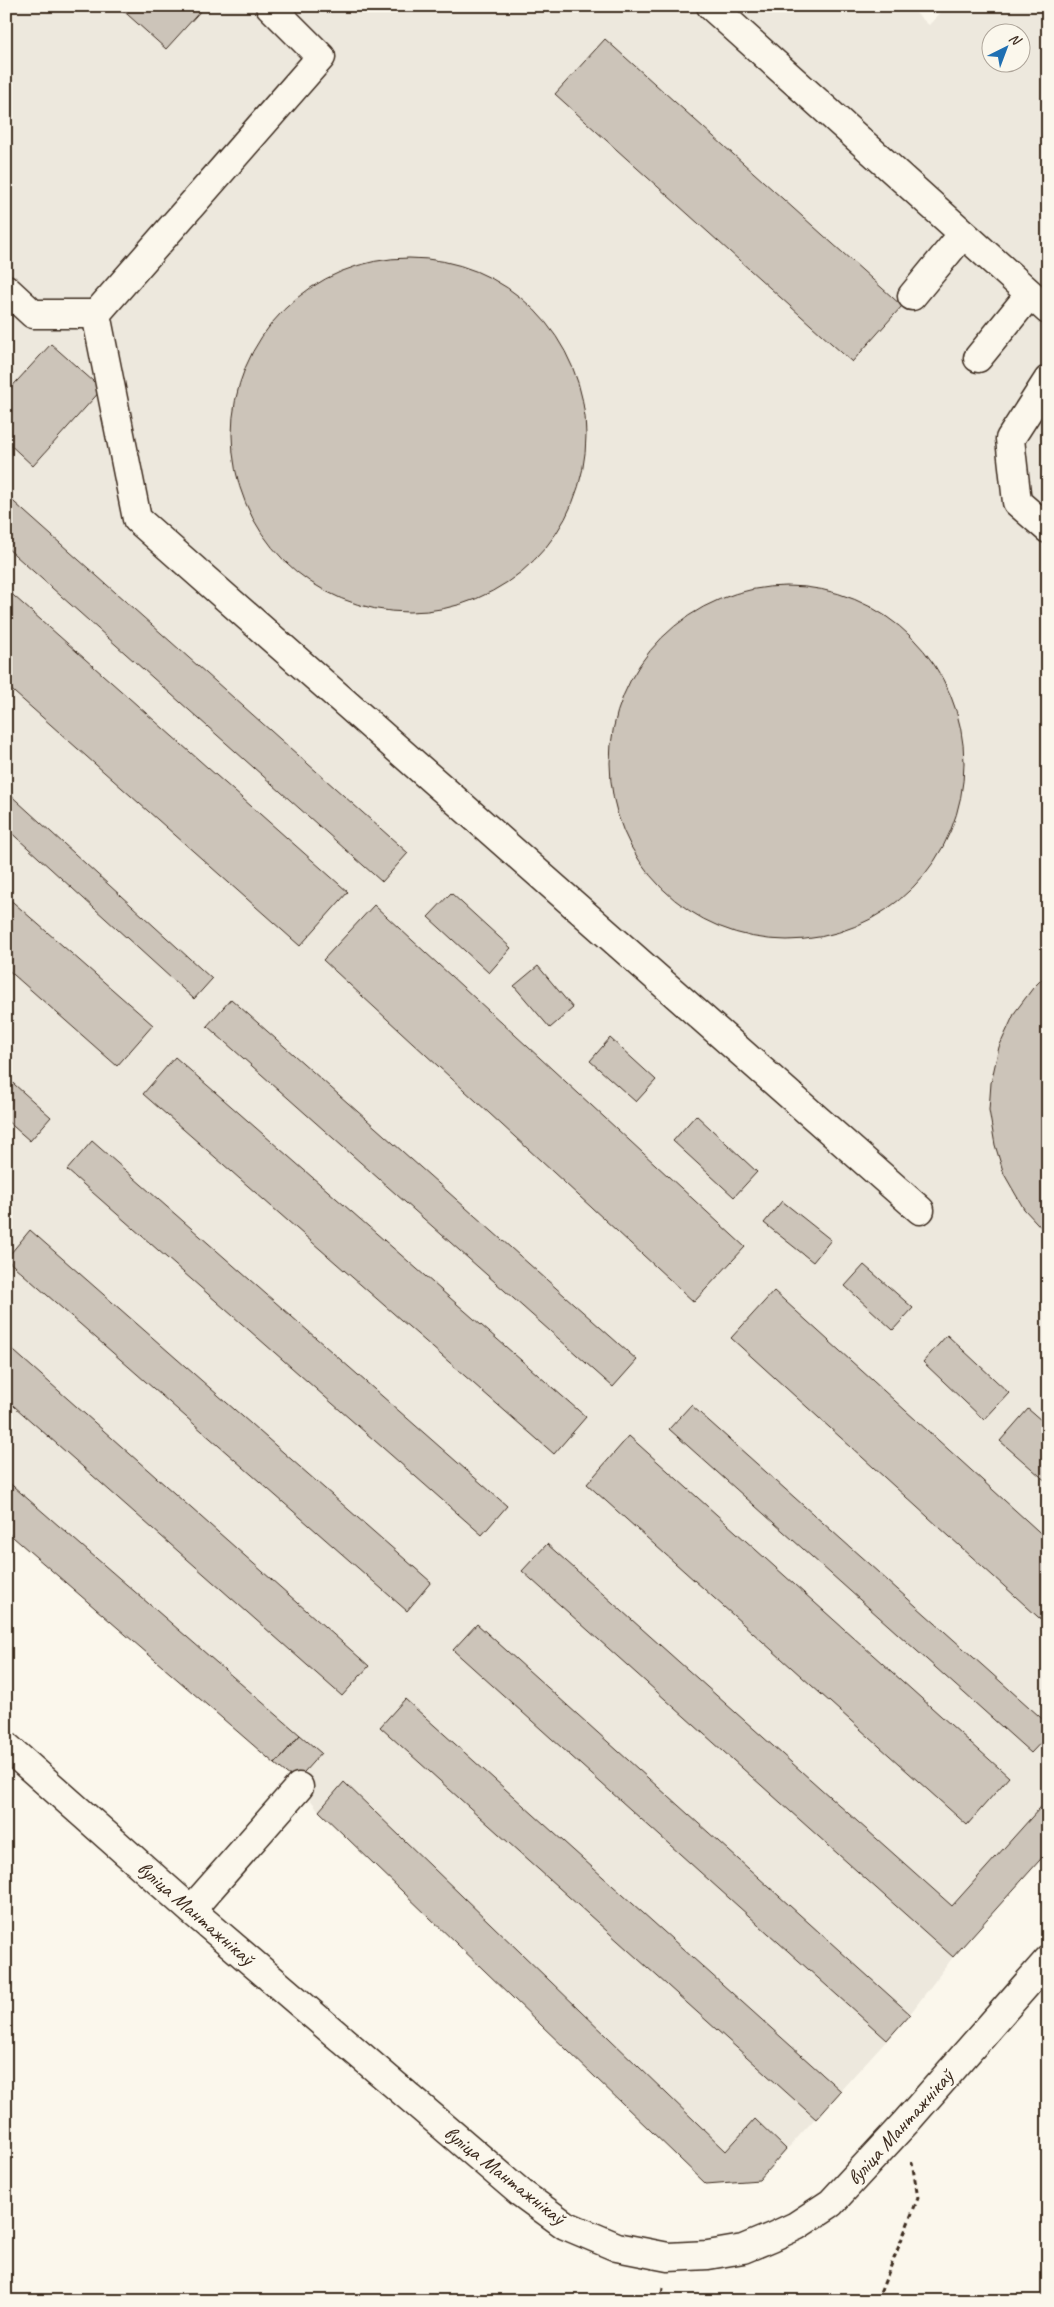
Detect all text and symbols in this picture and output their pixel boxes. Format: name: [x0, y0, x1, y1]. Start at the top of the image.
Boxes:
north arrow: [982, 22, 1032, 72]
text: N: [1005, 29, 1025, 49]
street label: вуліца Мантажнікаў: [132, 1855, 261, 1972]
street label: вуліца Мантажнікаў: [841, 2063, 960, 2190]
street label: вуліца Мантажнікаў: [439, 2120, 572, 2231]

